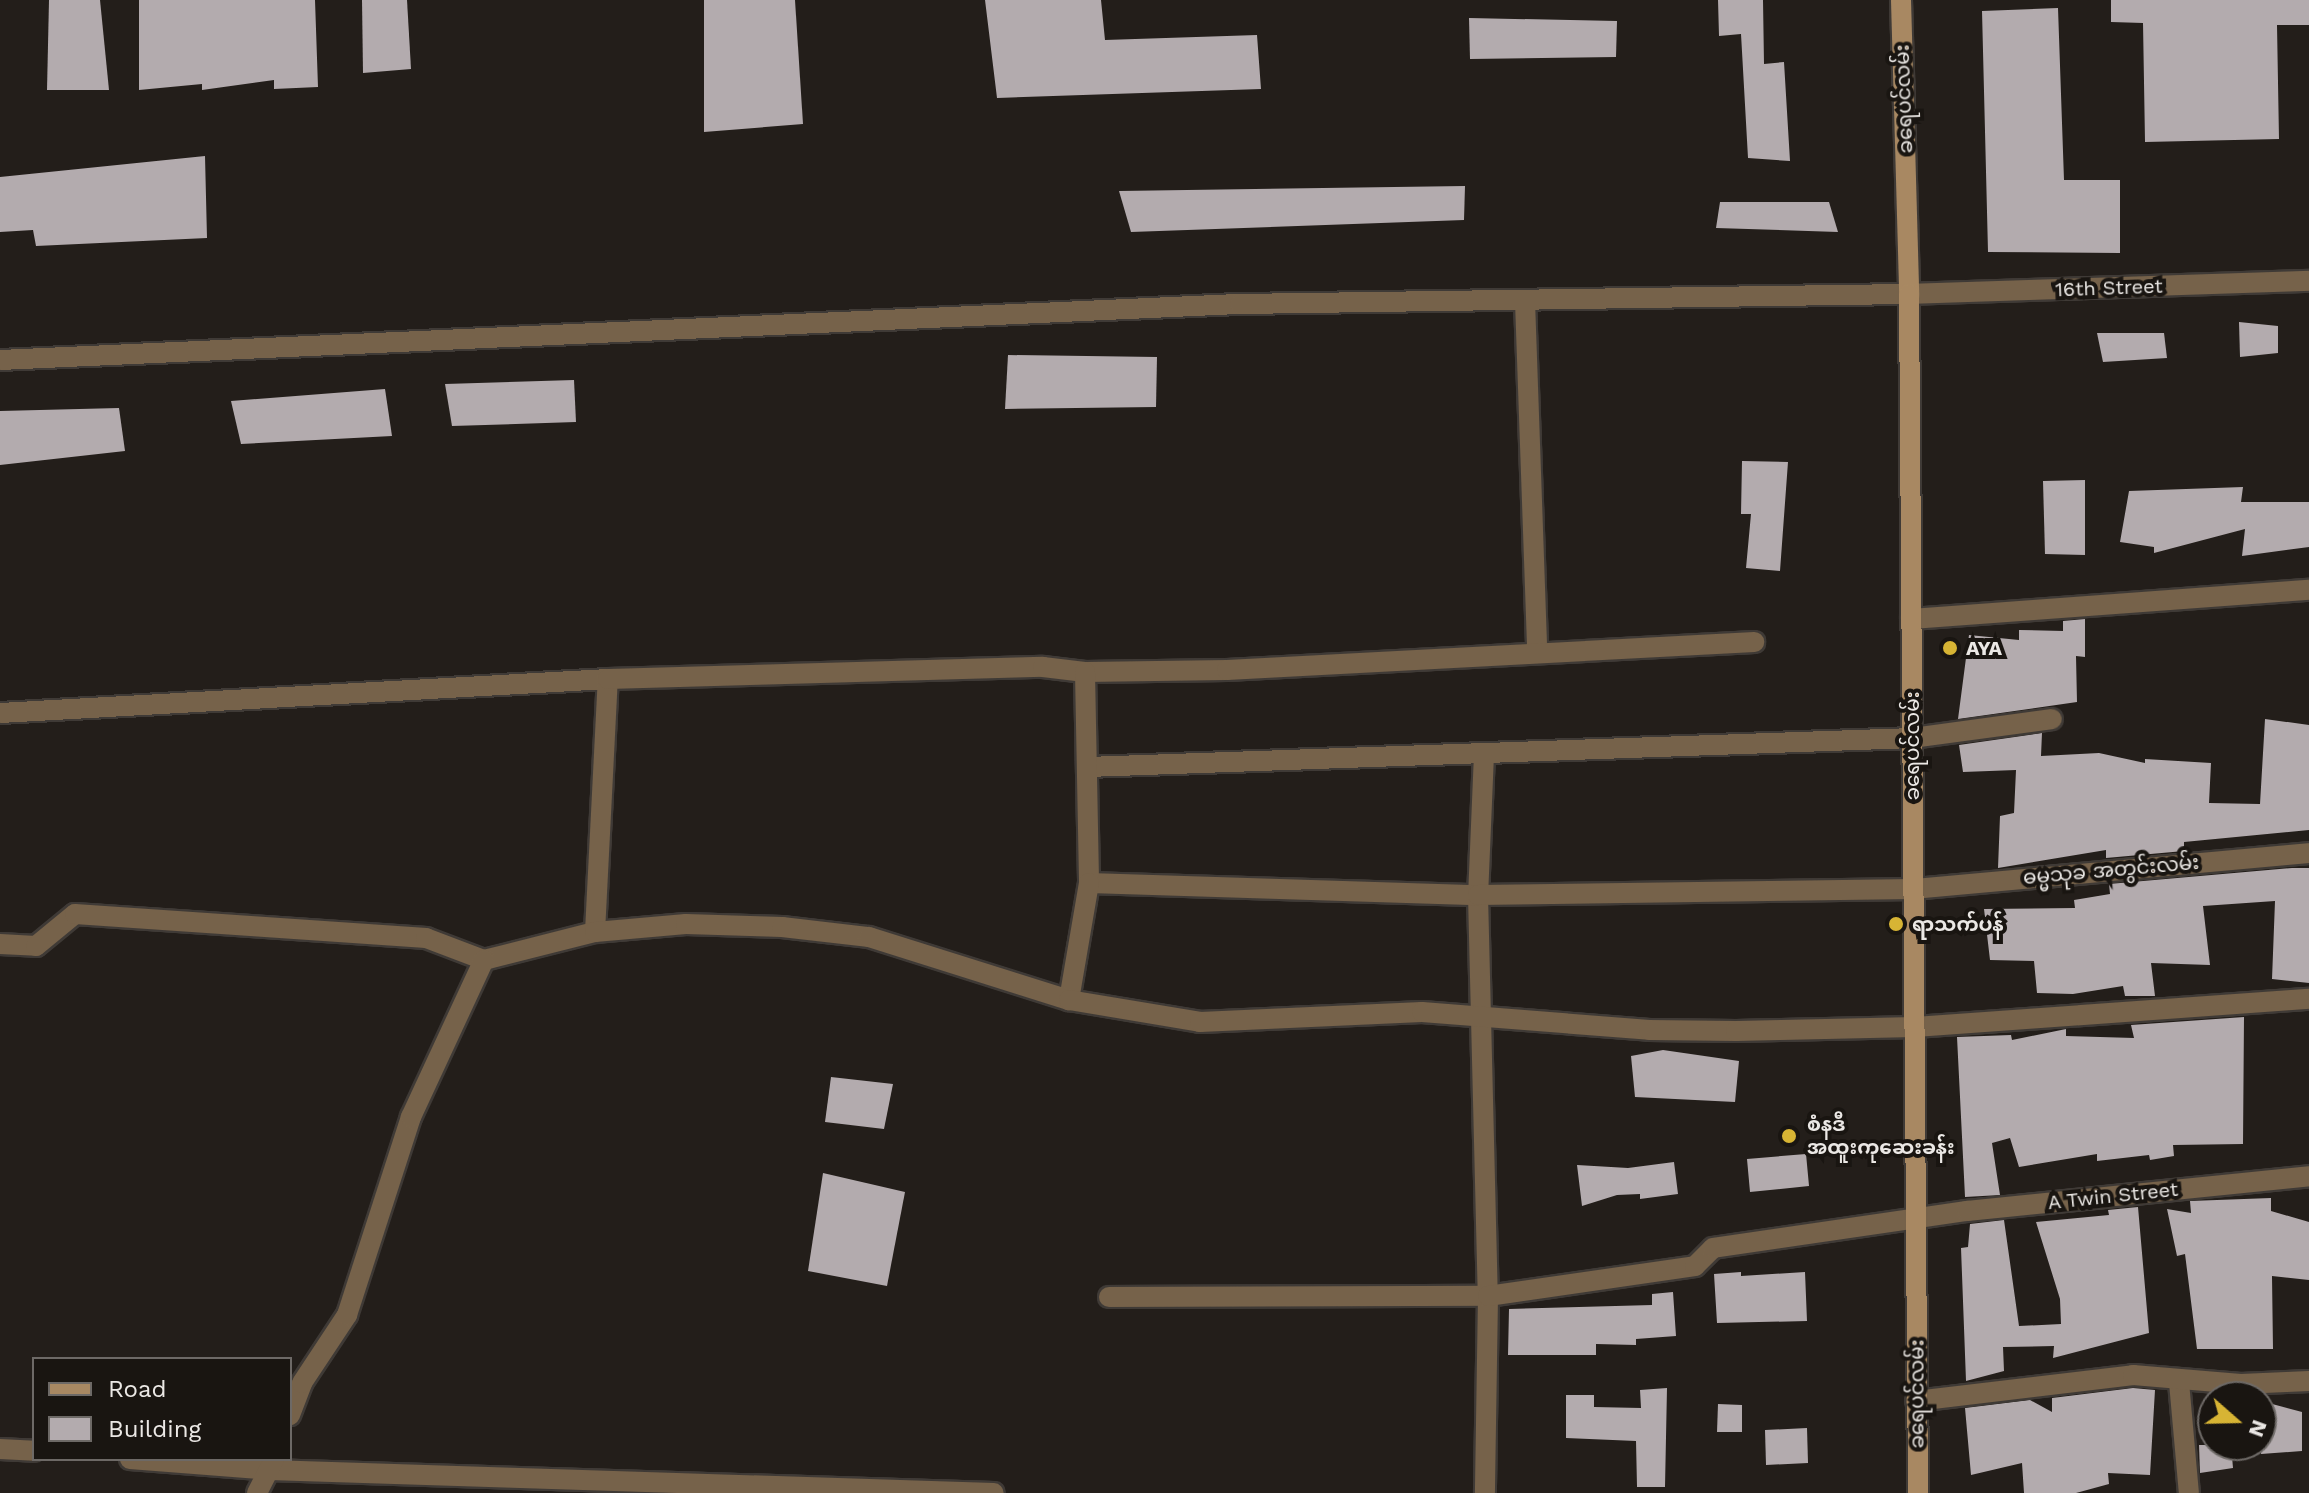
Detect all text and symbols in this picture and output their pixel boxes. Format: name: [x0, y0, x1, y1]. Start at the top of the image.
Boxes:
street label: ခရေပင်လမ်း: [1890, 44, 1918, 154]
street label: 16th Street: [2055, 274, 2163, 302]
place label: AYA: [1966, 636, 2002, 660]
marker: AYA: [1941, 639, 1959, 657]
street label: ခရေပင်လမ်း: [1900, 691, 1924, 801]
street label: ဓမ္မသုခ အတွင်းလမ်း: [2022, 850, 2200, 890]
place label: ရာသက်ပန်: [1912, 912, 2004, 936]
marker: ရာသက်ပန်: [1887, 915, 1905, 933]
place label: စံနဒီ အထူးကုဆေးခန်း: [1807, 1112, 1955, 1159]
marker: စံနဒီ အထူးကုဆေးခန်း: [1778, 1125, 1800, 1147]
street label: A Twin Street: [2046, 1177, 2180, 1215]
street label: ခရေပင်လမ်း: [1905, 1339, 1929, 1449]
legend: [32, 1357, 292, 1461]
text: Road: [108, 1375, 167, 1403]
north arrow: [2197, 1381, 2277, 1461]
text: Building: [108, 1415, 201, 1443]
text: N: [2244, 1417, 2273, 1441]

